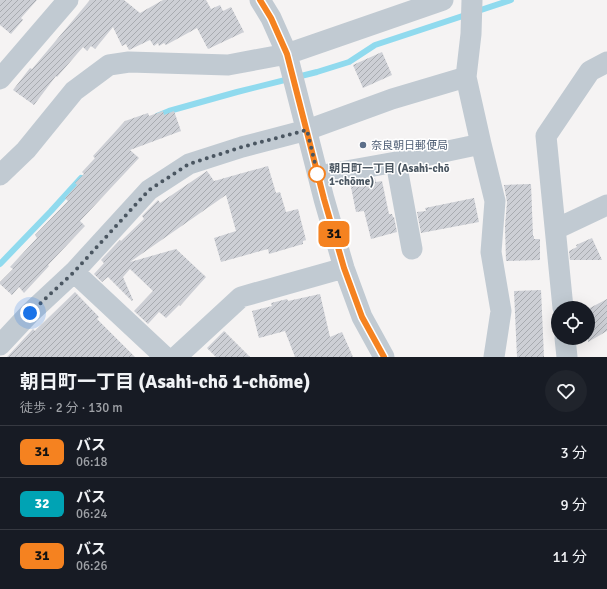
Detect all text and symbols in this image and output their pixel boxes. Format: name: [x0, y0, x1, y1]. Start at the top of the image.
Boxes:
place label: 奈良朝日郵便局: [371, 139, 448, 152]
marker: 奈良朝日郵便局: [358, 140, 368, 150]
place label: 朝日町一丁目 (Asahi-chō 1-chōme): [329, 162, 450, 188]
marker: 朝日町一丁目 (Asahi-chō 1-chōme): [308, 165, 326, 183]
line badge: 31: [316, 221, 352, 247]
text: 31: [326, 225, 342, 242]
map controls: [551, 301, 595, 345]
button: locate: [551, 301, 595, 345]
your location: [20, 303, 40, 323]
text: 朝日町一丁目 (Asahi-chō 1-chōme): [20, 370, 310, 394]
button: heart: [545, 370, 587, 412]
text: 徒歩 · 2 分 · 130 m: [20, 400, 123, 416]
text: バス: [76, 436, 106, 454]
text: 31: [34, 443, 50, 460]
text: 3 分: [561, 444, 587, 462]
text: 06:18: [76, 454, 108, 470]
text: バス: [76, 488, 106, 506]
text: 32: [34, 495, 50, 512]
text: 9 分: [561, 496, 587, 514]
text: 06:24: [76, 506, 108, 522]
text: バス: [76, 540, 106, 558]
text: 31: [34, 547, 50, 564]
text: 11 分: [553, 548, 587, 566]
text: 06:26: [76, 558, 108, 574]

